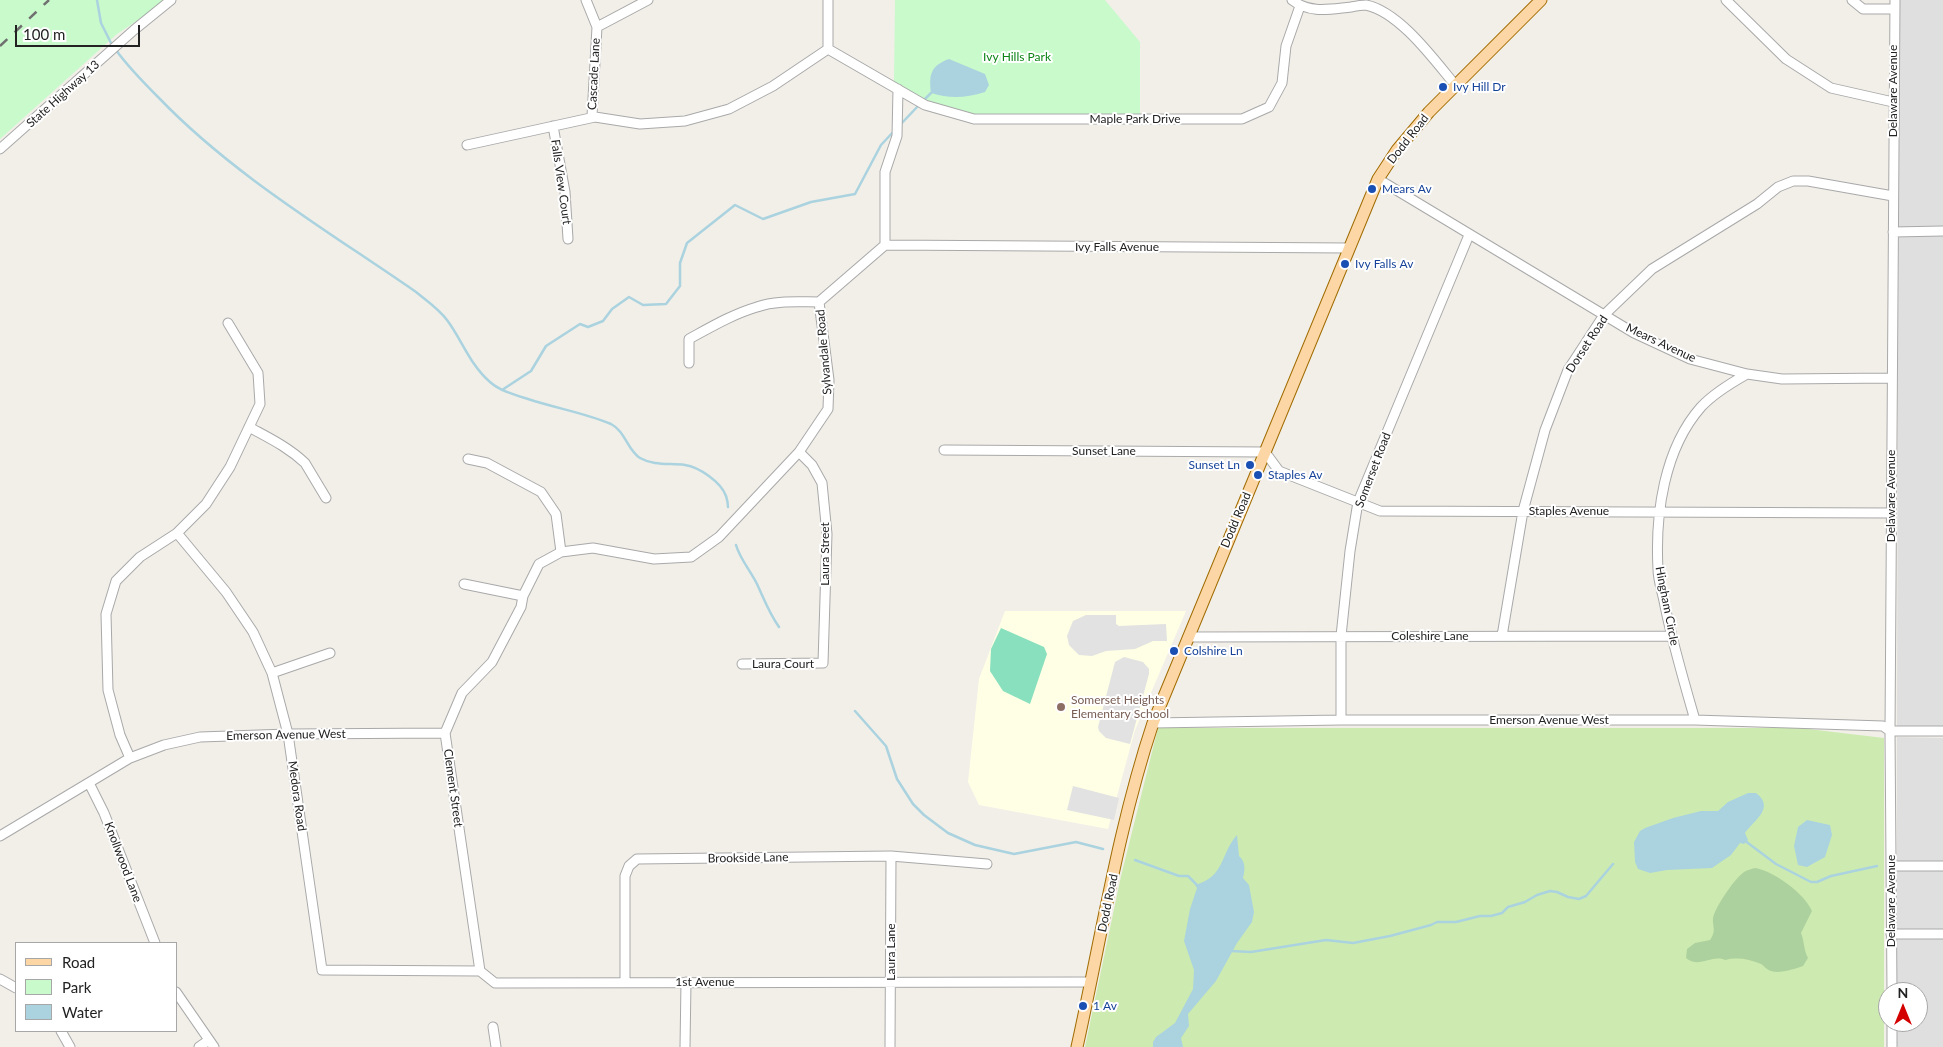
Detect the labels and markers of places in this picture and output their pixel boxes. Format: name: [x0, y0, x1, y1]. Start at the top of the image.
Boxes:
place label: Ivy Hill Dr: [1453, 80, 1506, 94]
marker: Ivy Hill Dr: [1437, 81, 1449, 93]
place label: Mears Av: [1382, 182, 1432, 196]
marker: Mears Av: [1366, 183, 1378, 195]
place label: Ivy Falls Av: [1355, 257, 1413, 271]
marker: Ivy Falls Av: [1339, 258, 1351, 270]
place label: Sunset Ln: [1189, 458, 1240, 472]
marker: Sunset Ln: [1244, 459, 1256, 471]
place label: Staples Av: [1268, 468, 1323, 482]
marker: Staples Av: [1252, 469, 1264, 481]
place label: Colshire Ln: [1184, 644, 1243, 658]
marker: Colshire Ln: [1168, 645, 1180, 657]
place label: Somerset Heights Elementary School: [1071, 693, 1169, 721]
marker: Somerset Heights Elementary School: [1055, 701, 1067, 713]
place label: 1 Av: [1093, 999, 1117, 1013]
marker: 1 Av: [1077, 1000, 1089, 1012]

